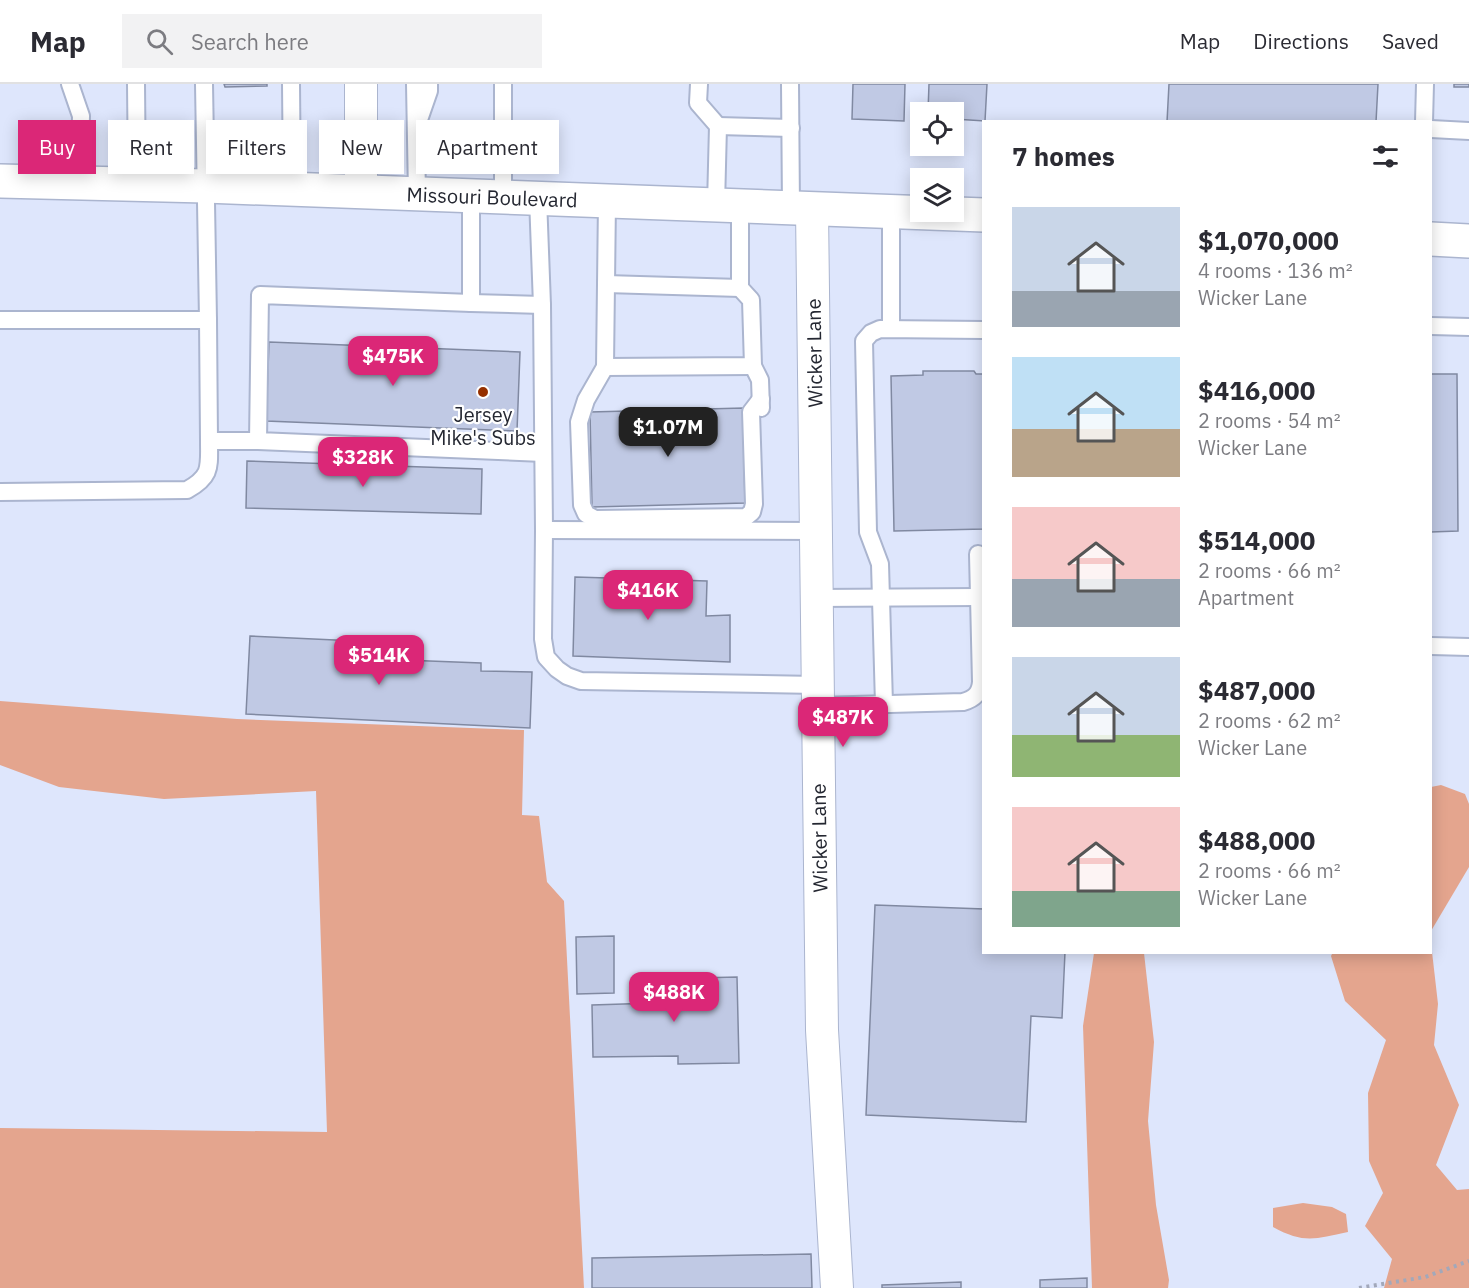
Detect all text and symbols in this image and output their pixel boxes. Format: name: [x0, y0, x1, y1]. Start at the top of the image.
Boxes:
search box: [122, 14, 542, 68]
text: Map: [30, 23, 86, 60]
icon: search: [143, 25, 176, 58]
text: Search here: [191, 27, 309, 56]
text: Map: [1180, 27, 1220, 55]
text: Directions: [1253, 27, 1349, 55]
text: Saved: [1382, 27, 1439, 55]
map controls: [910, 102, 964, 222]
button: locate: [910, 102, 964, 156]
chip: Buy: [18, 120, 96, 174]
chip: Rent: [108, 120, 194, 174]
chip: Filters: [206, 120, 307, 174]
chip: New: [319, 120, 404, 174]
chip: Apartment: [416, 120, 559, 174]
text: 7 homes: [1012, 139, 1115, 173]
icon: filters: [1369, 140, 1402, 173]
button: layers: [910, 168, 964, 222]
street label: Missouri Boulevard: [406, 181, 578, 213]
text: $1,070,000: [1198, 223, 1339, 257]
icon: home: [1060, 231, 1132, 303]
text: 4 rooms · 136 m²: [1198, 257, 1353, 284]
text: Wicker Lane: [1198, 284, 1307, 311]
street label: Wicker Lane: [800, 298, 828, 408]
pin: $475K: [351, 336, 435, 387]
text: $475K: [362, 342, 424, 369]
text: $416,000: [1198, 373, 1315, 407]
icon: home: [1060, 381, 1132, 453]
marker: Jersey Mike's Subs: [476, 385, 490, 399]
place label: Jersey Mike's Subs: [430, 401, 536, 451]
pin: $1.07M: [619, 407, 717, 458]
text: 2 rooms · 54 m²: [1198, 407, 1341, 434]
text: $1.07M: [633, 413, 703, 440]
text: Wicker Lane: [1198, 434, 1307, 461]
pin: $328K: [321, 437, 405, 488]
text: $328K: [332, 443, 394, 470]
text: $514,000: [1198, 523, 1315, 557]
icon: home: [1060, 531, 1132, 603]
text: 2 rooms · 66 m²: [1198, 557, 1341, 584]
pin: $416K: [606, 570, 690, 621]
text: $416K: [617, 576, 679, 603]
text: Apartment: [1198, 584, 1294, 611]
pin: $514K: [337, 635, 421, 686]
text: $514K: [348, 641, 410, 668]
text: $487,000: [1198, 673, 1315, 707]
icon: home: [1060, 681, 1132, 753]
pin: $487K: [801, 697, 885, 748]
text: $487K: [812, 703, 874, 730]
text: 2 rooms · 62 m²: [1198, 707, 1341, 734]
text: Wicker Lane: [1198, 734, 1307, 761]
street label: Wicker Lane: [805, 783, 833, 893]
text: $488,000: [1198, 823, 1315, 857]
icon: home: [1060, 831, 1132, 903]
text: 2 rooms · 66 m²: [1198, 857, 1341, 884]
text: Wicker Lane: [1198, 884, 1307, 911]
pin: $488K: [632, 972, 716, 1023]
text: $488K: [643, 978, 705, 1005]

